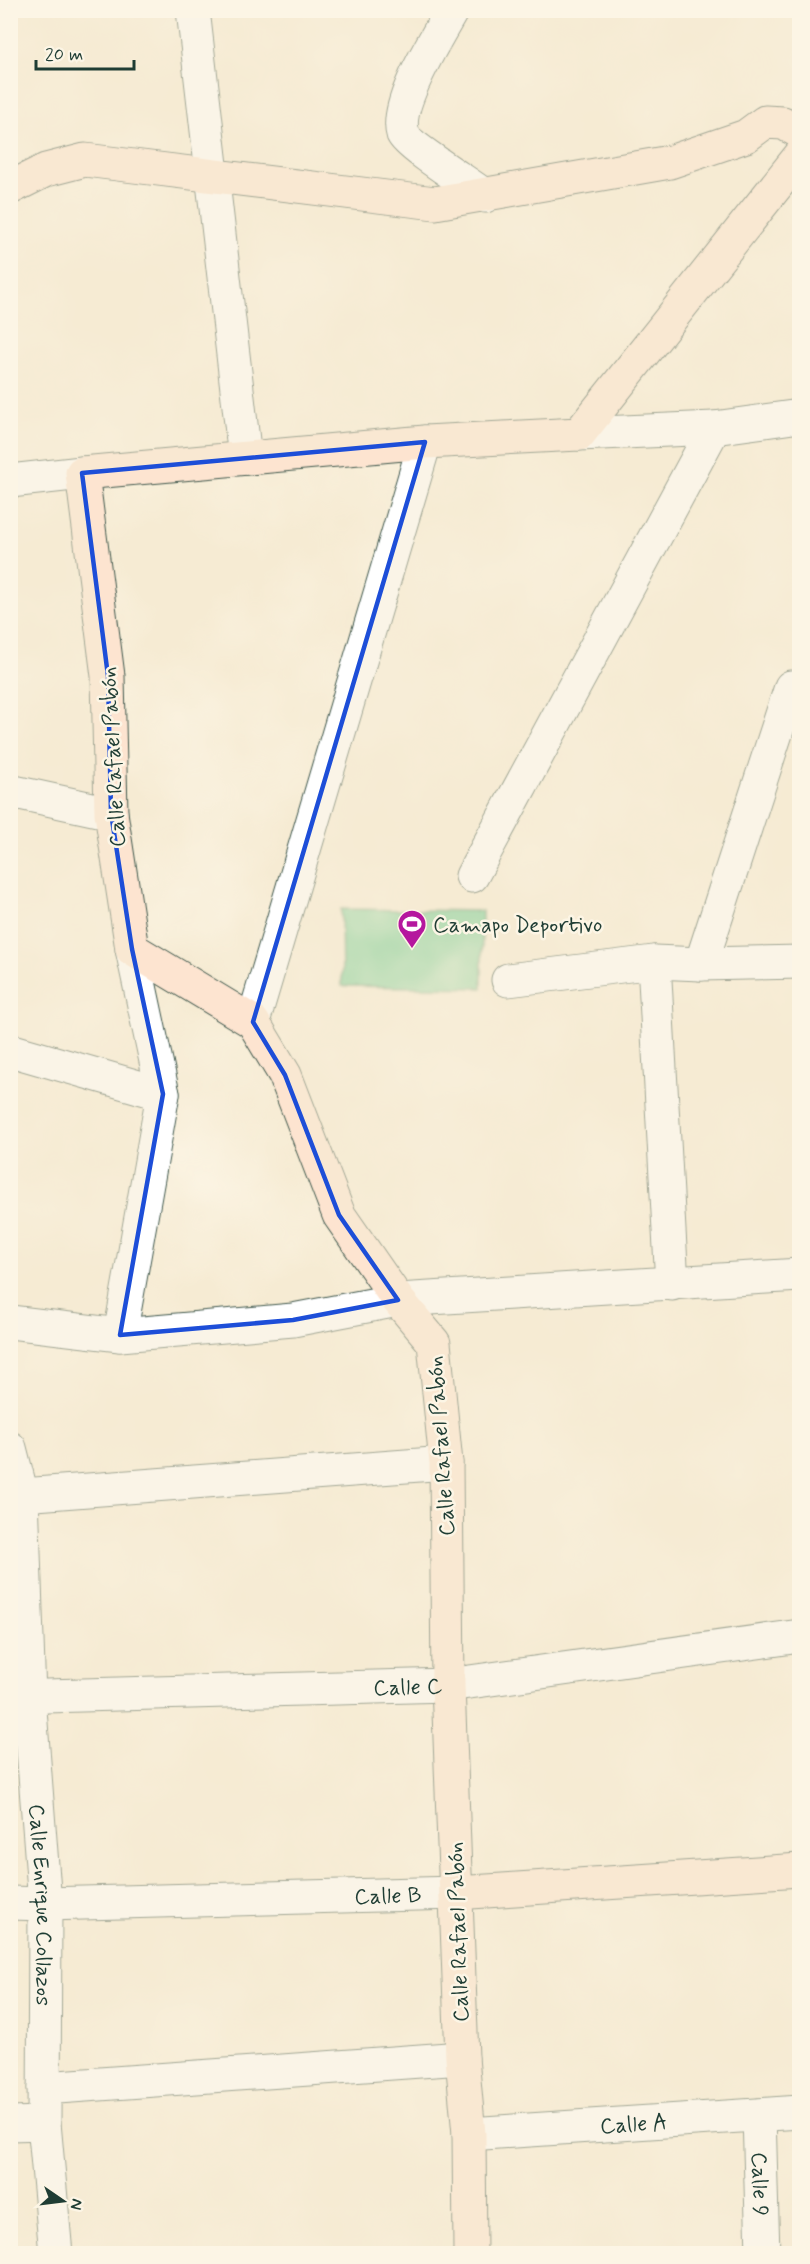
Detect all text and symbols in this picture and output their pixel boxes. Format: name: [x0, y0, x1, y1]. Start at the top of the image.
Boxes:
scale bar: [36, 33, 134, 71]
text: 20 m: [45, 43, 83, 67]
street label: Calle Rafael Pabón: [95, 666, 133, 848]
sports icon: Camapo Deportivo: [396, 908, 428, 950]
place label: Camapo Deportivo: [433, 912, 602, 940]
street label: Calle Rafael Pabón: [422, 1355, 462, 1537]
street label: Calle C: [373, 1673, 443, 1703]
street label: Calle Enrique Collazos: [21, 1803, 57, 2006]
street label: Calle Rafael Pabón: [442, 1841, 476, 2023]
street label: Calle B: [354, 1882, 422, 1912]
street label: Calle A: [599, 2109, 668, 2141]
street label: Calle 9: [744, 2152, 774, 2216]
north arrow: [33, 2171, 93, 2231]
text: N: [65, 2197, 88, 2212]

